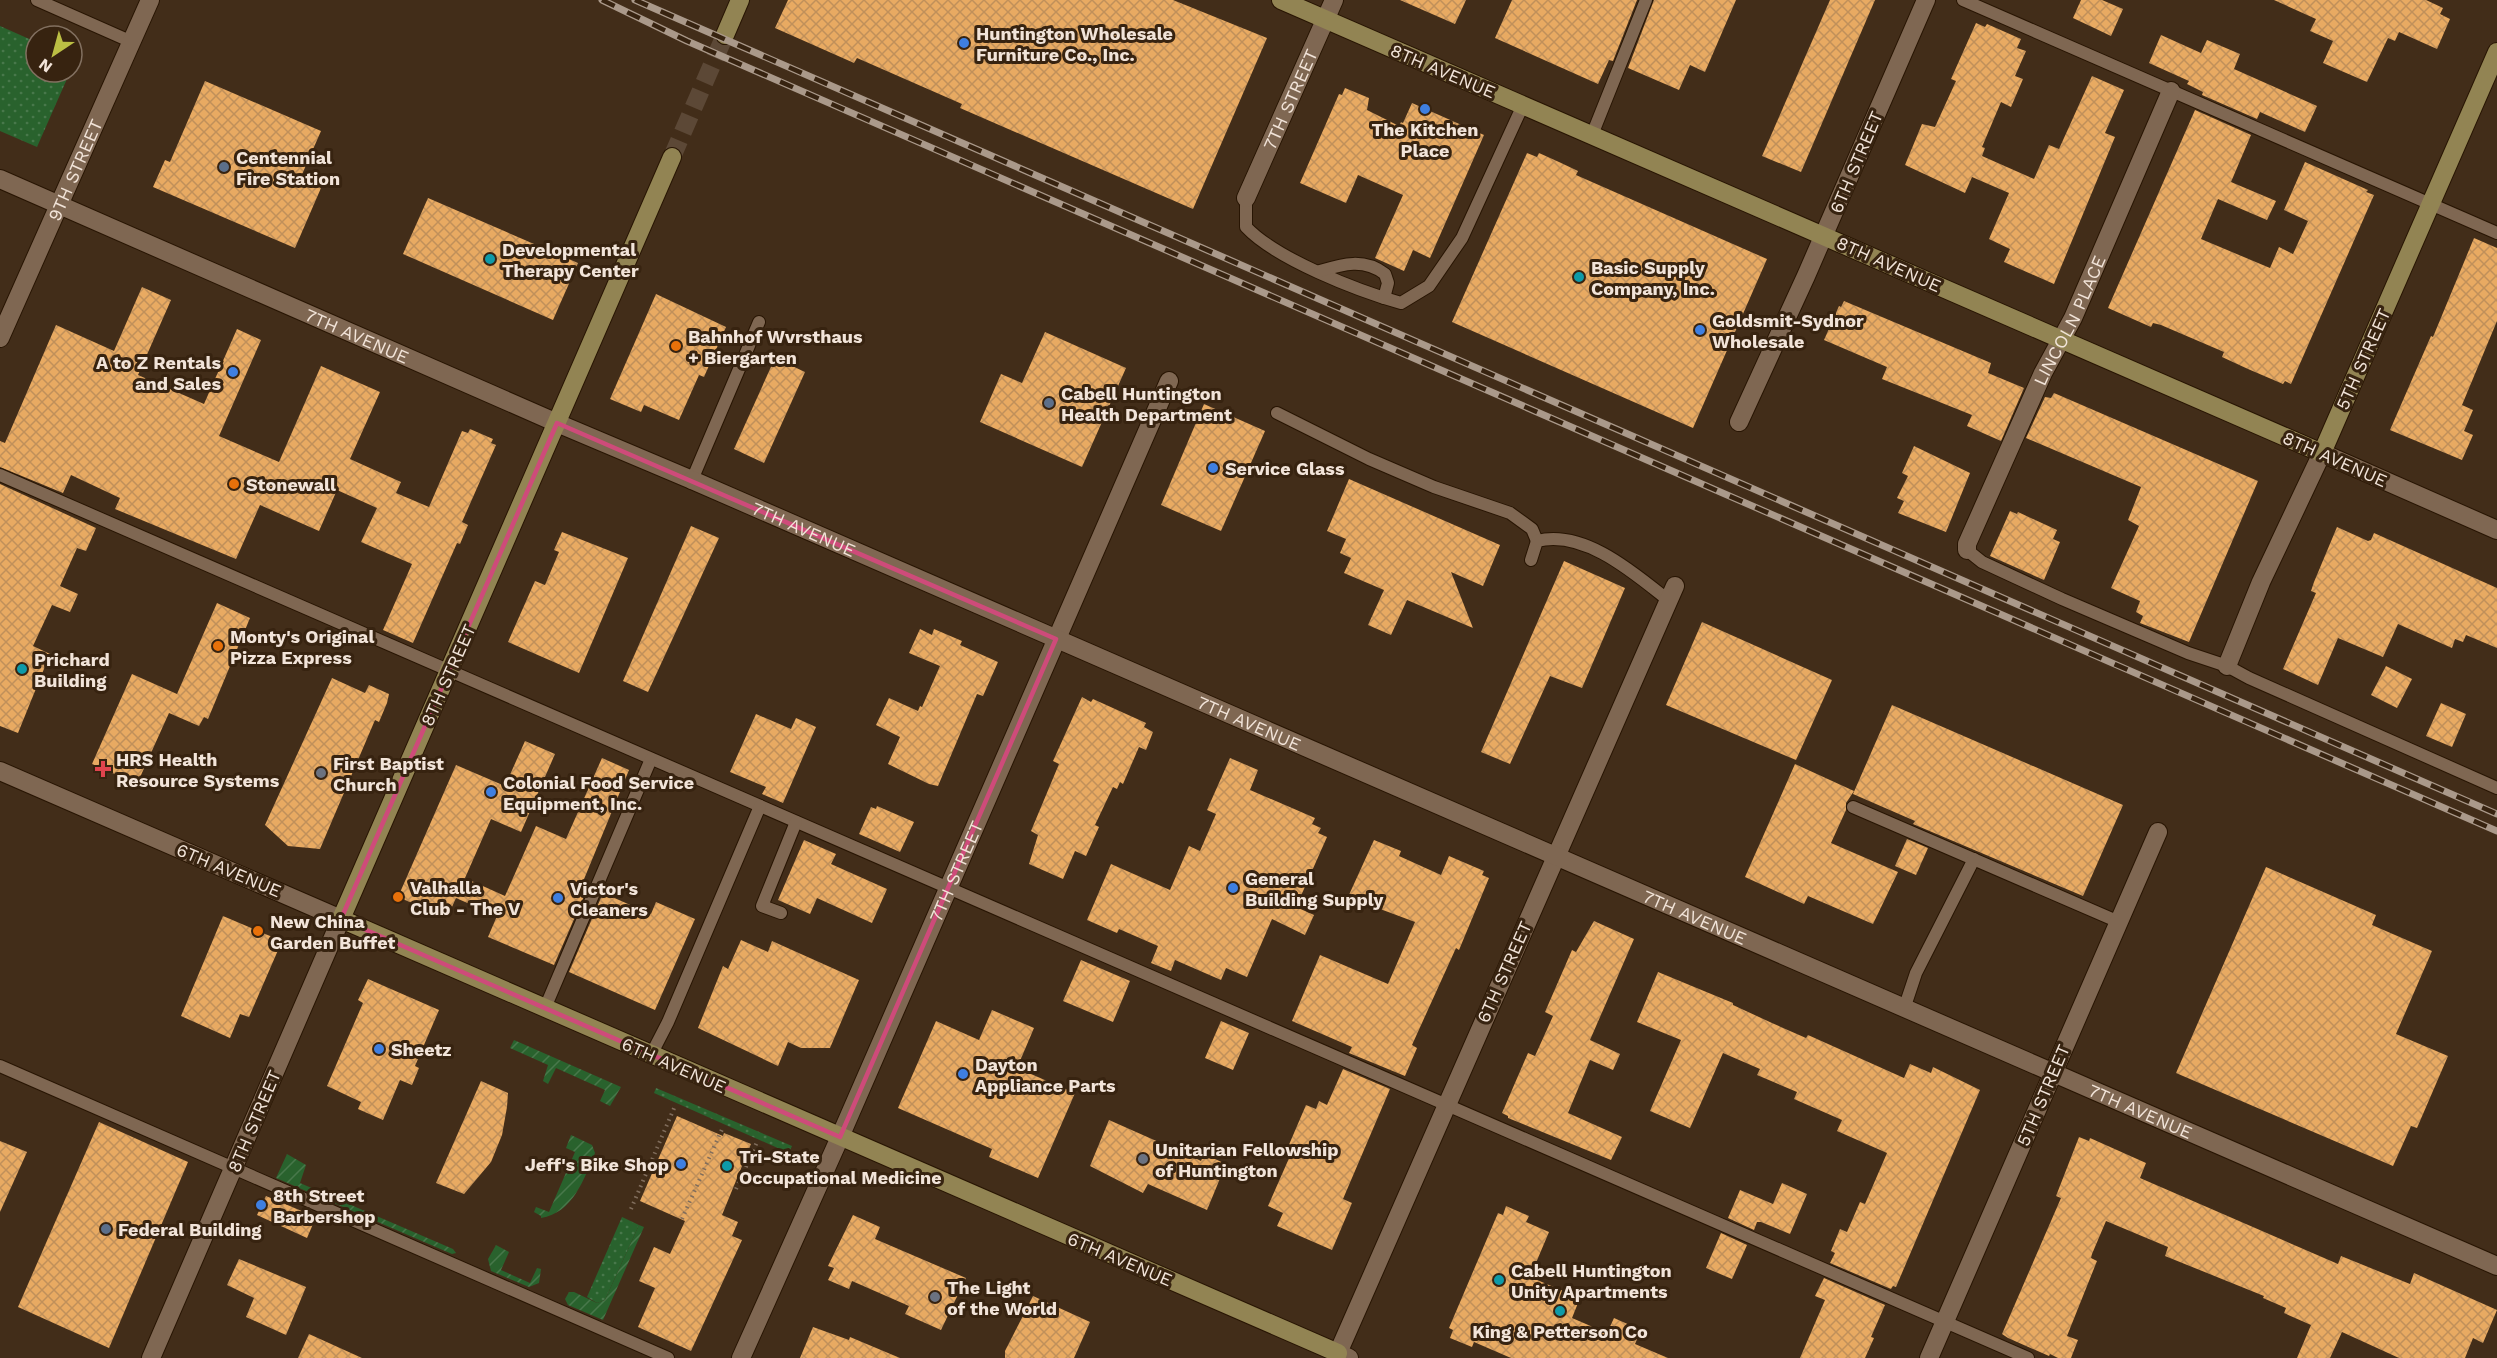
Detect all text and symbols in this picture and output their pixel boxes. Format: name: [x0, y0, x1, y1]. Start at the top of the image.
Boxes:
place label: Huntington Wholesale Furniture Co., Inc.: [976, 23, 1173, 65]
north arrow: [24, 24, 84, 84]
marker: Huntington Wholesale Furniture Co., Inc.: [957, 36, 971, 50]
street label: 8TH AVENUE: [1387, 39, 1499, 103]
street label: 7TH STREET: [1258, 46, 1321, 153]
text: N: [35, 55, 56, 77]
marker: The Kitchen Place: [1418, 102, 1432, 116]
street label: 6TH STREET: [1825, 108, 1887, 216]
street label: 9TH STREET: [43, 116, 106, 224]
place label: The Kitchen Place: [1372, 119, 1478, 161]
place label: Centennial Fire Station: [236, 147, 340, 189]
marker: Centennial Fire Station: [217, 160, 231, 174]
street label: 8TH AVENUE: [1834, 232, 1944, 296]
place label: Developmental Therapy Center: [502, 239, 639, 281]
marker: Developmental Therapy Center: [483, 252, 497, 266]
street label: LINCOLN PLACE: [2028, 252, 2109, 389]
place label: Basic Supply Company, Inc.: [1591, 257, 1715, 299]
marker: Basic Supply Company, Inc.: [1572, 270, 1586, 284]
street label: 7TH AVENUE: [302, 304, 412, 367]
street label: 5TH STREET: [2331, 305, 2395, 413]
place label: Goldsmit-Sydnor Wholesale: [1712, 310, 1864, 352]
marker: Goldsmit-Sydnor Wholesale: [1693, 323, 1707, 337]
place label: Bahnhof Wvrsthaus + Biergarten: [688, 326, 863, 368]
marker: Bahnhof Wvrsthaus + Biergarten: [669, 339, 683, 353]
place label: A to Z Rentals and Sales: [96, 352, 221, 394]
marker: A to Z Rentals and Sales: [226, 365, 240, 379]
place label: Cabell Huntington Health Department: [1061, 383, 1232, 425]
marker: Cabell Huntington Health Department: [1042, 396, 1056, 410]
street label: 8TH AVENUE: [2280, 427, 2390, 491]
place label: Service Glass: [1225, 458, 1345, 479]
marker: Service Glass: [1206, 461, 1220, 475]
place label: Stonewall: [246, 474, 336, 495]
marker: Stonewall: [227, 477, 241, 491]
street label: 7TH AVENUE: [749, 497, 859, 561]
street label: 8TH STREET: [416, 621, 480, 729]
place label: Monty's Original Pizza Express: [230, 626, 374, 668]
marker: Monty's Original Pizza Express: [211, 639, 225, 653]
place label: Prichard Building: [34, 649, 110, 691]
marker: Prichard Building: [15, 662, 29, 676]
street label: 7TH AVENUE: [1194, 691, 1305, 755]
place label: HRS Health Resource Systems: [116, 749, 280, 791]
place label: First Baptist Church: [333, 753, 444, 795]
marker: HRS Health Resource Systems: [94, 760, 112, 778]
marker: First Baptist Church: [314, 766, 328, 780]
place label: Colonial Food Service Equipment, Inc.: [503, 772, 694, 814]
marker: Colonial Food Service Equipment, Inc.: [484, 785, 498, 799]
street label: 7TH STREET: [924, 817, 987, 925]
street label: 6TH AVENUE: [173, 838, 285, 902]
place label: General Building Supply: [1245, 868, 1384, 910]
place label: Valhalla Club - The V: [410, 877, 521, 919]
place label: Victor's Cleaners: [570, 878, 648, 920]
marker: General Building Supply: [1226, 881, 1240, 895]
street label: 7TH AVENUE: [1640, 885, 1750, 949]
marker: Valhalla Club - The V: [391, 890, 405, 904]
marker: Victor's Cleaners: [551, 891, 565, 905]
place label: New China Garden Buffet: [270, 911, 395, 953]
street label: 6TH STREET: [1472, 918, 1536, 1026]
marker: New China Garden Buffet: [251, 924, 265, 938]
street label: 6TH AVENUE: [619, 1033, 729, 1097]
place label: Sheetz: [391, 1039, 452, 1060]
street label: 5TH STREET: [2012, 1041, 2074, 1149]
marker: Sheetz: [372, 1042, 386, 1056]
place label: Dayton Appliance Parts: [975, 1054, 1116, 1096]
street label: 8TH STREET: [223, 1067, 285, 1175]
marker: Dayton Appliance Parts: [956, 1067, 970, 1081]
street label: 7TH AVENUE: [2086, 1079, 2196, 1143]
place label: Unitarian Fellowship of Huntington: [1155, 1139, 1339, 1181]
place label: Tri-State Occupational Medicine: [739, 1146, 942, 1188]
marker: Unitarian Fellowship of Huntington: [1136, 1152, 1150, 1166]
place label: Jeff's Bike Shop: [525, 1154, 669, 1175]
marker: Jeff's Bike Shop: [674, 1157, 688, 1171]
marker: Tri-State Occupational Medicine: [720, 1159, 734, 1173]
place label: 8th Street Barbershop: [273, 1185, 376, 1227]
marker: 8th Street Barbershop: [254, 1198, 268, 1212]
place label: Federal Building: [118, 1219, 262, 1240]
marker: Federal Building: [99, 1222, 113, 1236]
street label: 6TH AVENUE: [1064, 1227, 1176, 1291]
place label: Cabell Huntington Unity Apartments: [1511, 1260, 1672, 1302]
marker: Cabell Huntington Unity Apartments: [1492, 1273, 1506, 1287]
place label: The Light of the World: [947, 1277, 1057, 1319]
marker: The Light of the World: [928, 1290, 942, 1304]
marker: King & Petterson Co: [1553, 1304, 1567, 1318]
place label: King & Petterson Co: [1472, 1321, 1648, 1342]

